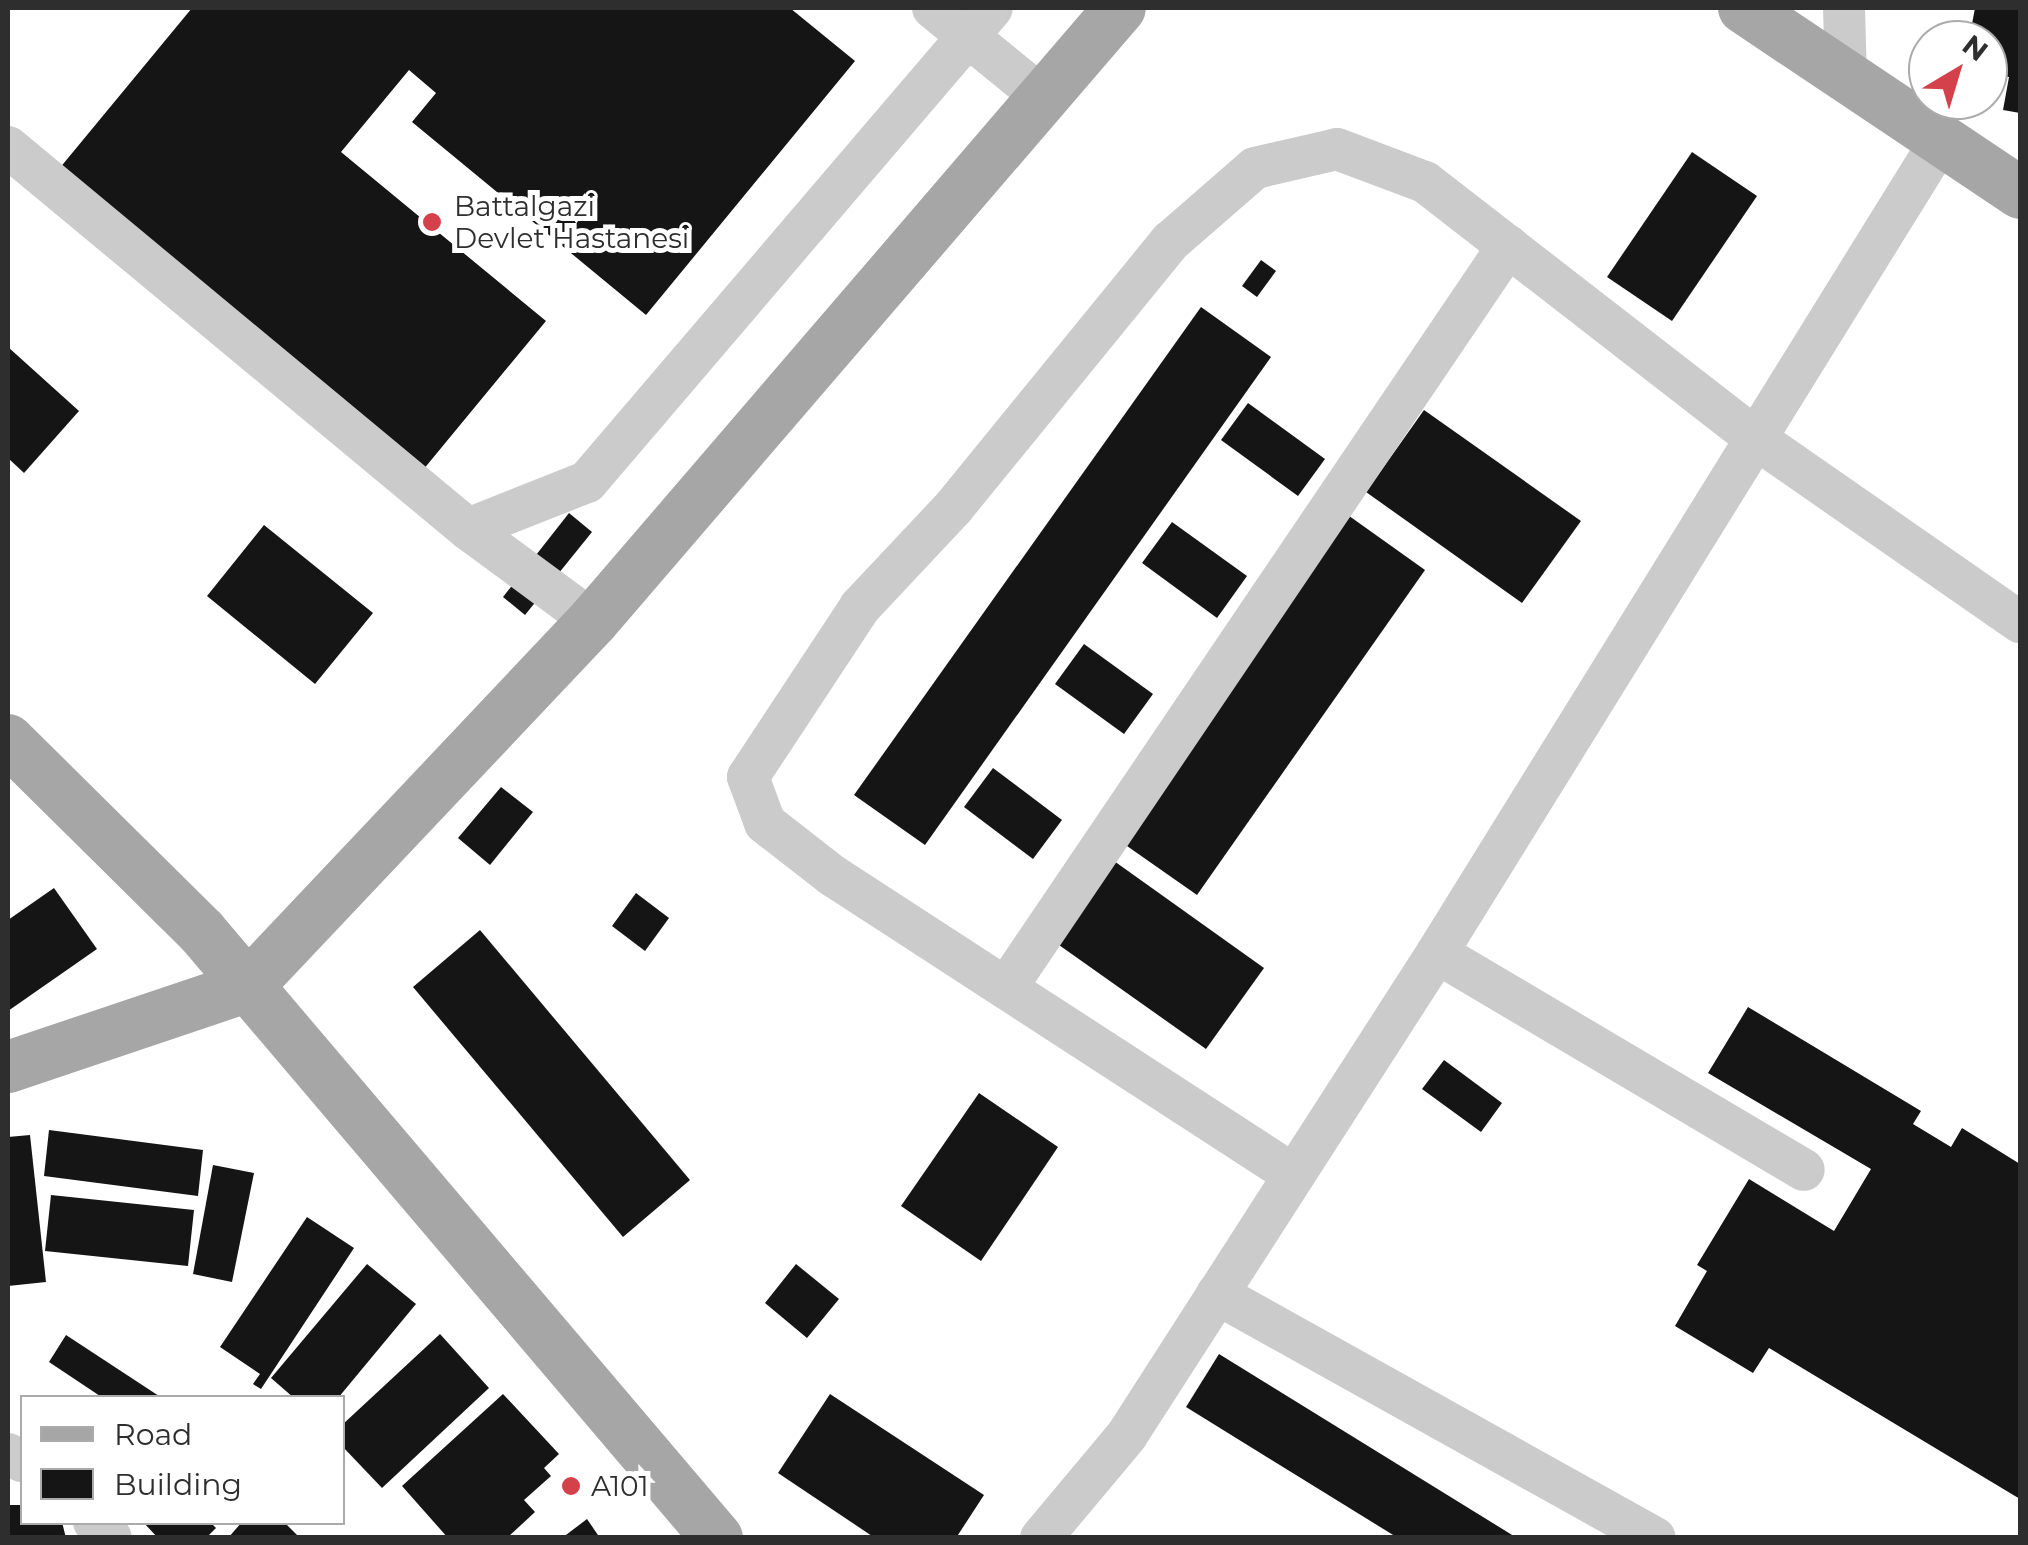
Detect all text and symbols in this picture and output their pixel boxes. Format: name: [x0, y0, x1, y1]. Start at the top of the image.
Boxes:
north arrow: [1908, 20, 2008, 120]
text: N: [1956, 28, 1995, 68]
place label: Battalgazi Devlet Hastanesi: [454, 189, 689, 255]
marker: Battalgazi Devlet Hastanesi: [419, 209, 445, 235]
legend: [20, 1395, 345, 1525]
text: Road: [114, 1416, 192, 1453]
text: Building: [114, 1466, 242, 1503]
place label: A101: [591, 1469, 649, 1503]
marker: A101: [560, 1475, 582, 1497]

